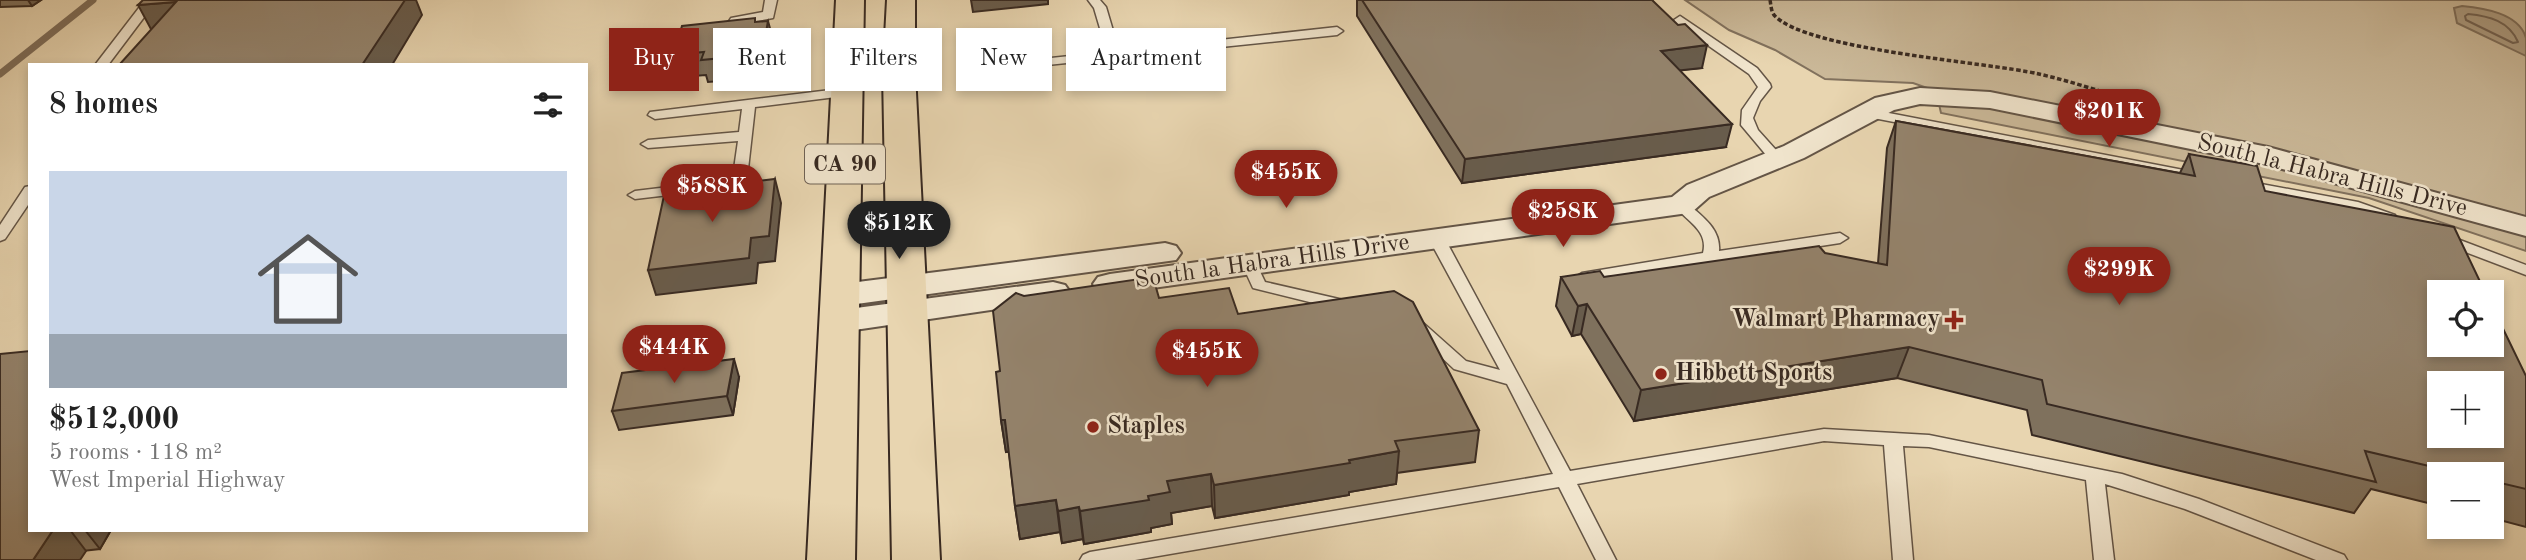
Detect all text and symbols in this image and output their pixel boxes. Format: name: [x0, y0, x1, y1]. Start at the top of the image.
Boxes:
chip: Buy: [609, 28, 699, 91]
chip: Rent: [713, 28, 811, 91]
chip: Filters: [825, 28, 942, 91]
chip: New: [956, 28, 1052, 91]
chip: Apartment: [1066, 28, 1226, 91]
icon: filters: [529, 86, 567, 124]
text: 8 homes: [49, 90, 158, 120]
pin: $201K: [2060, 90, 2158, 149]
text: $201K: [2073, 100, 2145, 123]
street label: South la Habra Hills Drive: [2194, 131, 2470, 221]
road number: CA 90: [805, 144, 885, 183]
pin: $455K: [1237, 150, 1335, 210]
text: $455K: [1250, 161, 1322, 184]
pin: $588K: [663, 164, 761, 224]
text: $588K: [676, 175, 748, 198]
pin: $258K: [1514, 190, 1612, 249]
text: $258K: [1527, 200, 1599, 223]
pin: $512K: [850, 202, 948, 261]
text: $512K: [863, 212, 935, 235]
icon: home: [245, 216, 371, 342]
street label: South la Habra Hills Drive: [1133, 231, 1411, 293]
pin: $299K: [2070, 247, 2168, 307]
text: $299K: [2083, 258, 2155, 281]
map controls: [2427, 280, 2504, 539]
button: locate: [2427, 280, 2504, 357]
place label: Walmart Pharmacy: [1732, 308, 1940, 332]
marker: Walmart Pharmacy: [1946, 312, 1962, 328]
pin: $444K: [625, 326, 723, 385]
pin: $455K: [1158, 330, 1256, 389]
text: $444K: [638, 336, 710, 359]
text: $455K: [1171, 340, 1243, 363]
place label: Hibbett Sports: [1675, 362, 1832, 386]
marker: Hibbett Sports: [1653, 366, 1669, 382]
button: +: [2427, 371, 2504, 448]
text: $512,000: [49, 405, 179, 435]
place label: Staples: [1107, 415, 1185, 439]
marker: Staples: [1085, 419, 1101, 435]
text: 5 rooms · 118 m²: [49, 441, 222, 464]
button: −: [2427, 462, 2504, 539]
text: West Imperial Highway: [49, 469, 285, 492]

